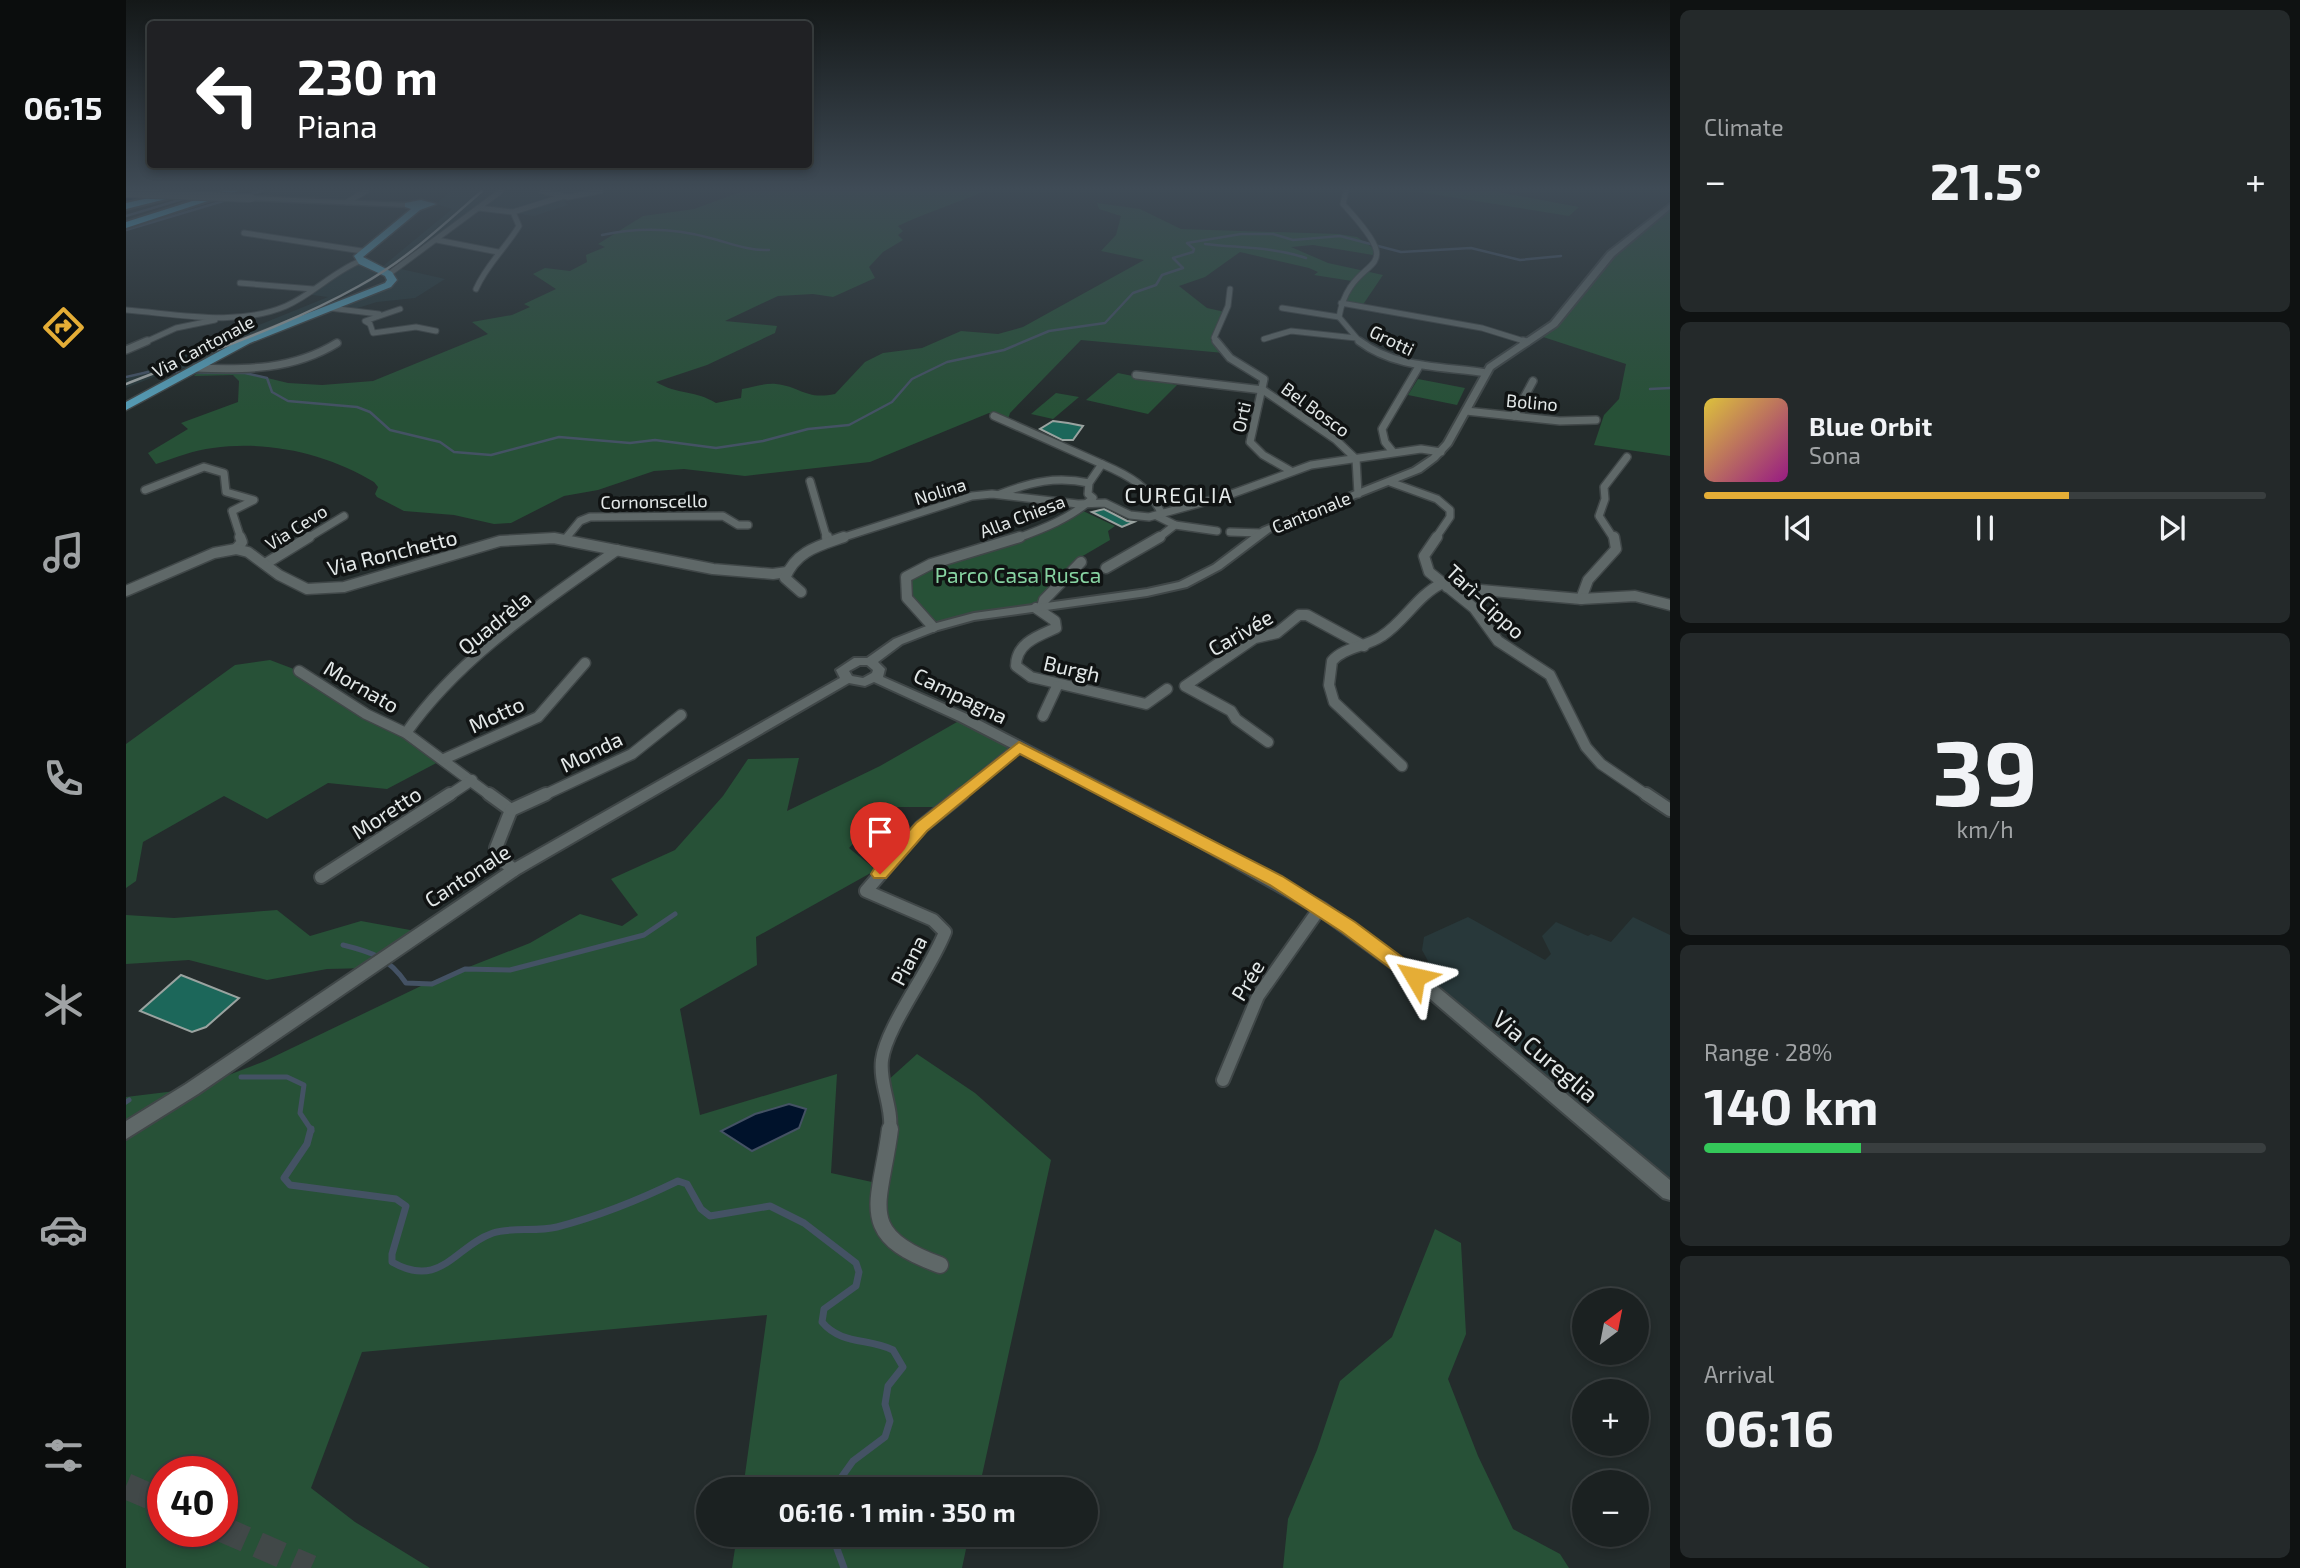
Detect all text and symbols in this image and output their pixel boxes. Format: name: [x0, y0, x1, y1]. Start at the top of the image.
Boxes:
text: 230 m: [297, 46, 438, 105]
icon: left: [182, 49, 273, 140]
text: 06:15: [24, 88, 102, 126]
text: Piana: [297, 106, 378, 144]
text: Climate: [1704, 113, 1784, 141]
text: 21.5°: [1930, 148, 2042, 210]
text: −: [1704, 157, 1726, 203]
text: +: [2245, 157, 2266, 203]
icon: directions: [39, 303, 88, 352]
street label: Via Cantonale: [148, 310, 258, 382]
street label: Grotti: [1366, 320, 1418, 360]
street label: Bel Bosco: [1278, 377, 1354, 441]
street label: Bolino: [1505, 389, 1559, 415]
street label: Orti: [1227, 400, 1255, 434]
text: Blue Orbit: [1809, 410, 1932, 441]
text: Sona: [1809, 441, 1861, 469]
street label: Nolina: [911, 473, 969, 509]
district label: CUREGLIA: [1124, 482, 1234, 507]
street label: Cantonale: [1268, 486, 1354, 538]
street label: Cornonscello: [600, 489, 708, 513]
street label: Alla Chiesa: [976, 490, 1068, 542]
street label: Via Cevo: [261, 499, 331, 555]
icon: previous: [1779, 509, 1817, 547]
icon: pause: [1966, 509, 2004, 547]
icon: next: [2153, 509, 2191, 547]
street label: Via Ronchetto: [325, 524, 459, 580]
icon: music: [39, 528, 88, 577]
street label: Tarì-Cippo: [1442, 558, 1530, 644]
park label: Parco Casa Rusca: [935, 562, 1101, 587]
street label: Quadrèla: [452, 585, 536, 660]
street label: Carivée: [1203, 604, 1277, 660]
street label: Burgh: [1041, 649, 1103, 687]
street label: Mornato: [320, 655, 404, 717]
street label: Campagna: [910, 662, 1012, 728]
street label: Motto: [464, 690, 528, 738]
text: 39: [1932, 715, 2038, 824]
street label: Monda: [556, 725, 626, 777]
icon: phone: [39, 754, 88, 803]
street label: Moretto: [347, 780, 425, 844]
pin: [850, 802, 910, 874]
icon: arrive: [861, 813, 899, 851]
text: km/h: [1956, 815, 2014, 843]
street label: Cantonale: [420, 838, 514, 912]
street label: Piana: [885, 931, 931, 989]
position arrow: [1378, 940, 1452, 1014]
street label: Prée: [1225, 955, 1269, 1005]
icon: climate: [39, 980, 88, 1029]
street label: Via Cureglia: [1488, 1004, 1604, 1108]
text: Range · 28%: [1704, 1038, 1832, 1066]
text: 140 km: [1704, 1073, 1879, 1135]
icon: car: [39, 1205, 88, 1254]
north arrow: [1572, 1288, 1648, 1365]
map controls: [1572, 1288, 1649, 1547]
text: Arrival: [1704, 1360, 1774, 1388]
button: +: [1572, 1379, 1649, 1456]
text: 06:16: [1704, 1395, 1834, 1457]
icon: filters: [39, 1431, 88, 1480]
speed limit sign: 40: [147, 1456, 238, 1547]
button: −: [1572, 1470, 1649, 1547]
text: 06:16 · 1 min · 350 m: [778, 1496, 1016, 1527]

